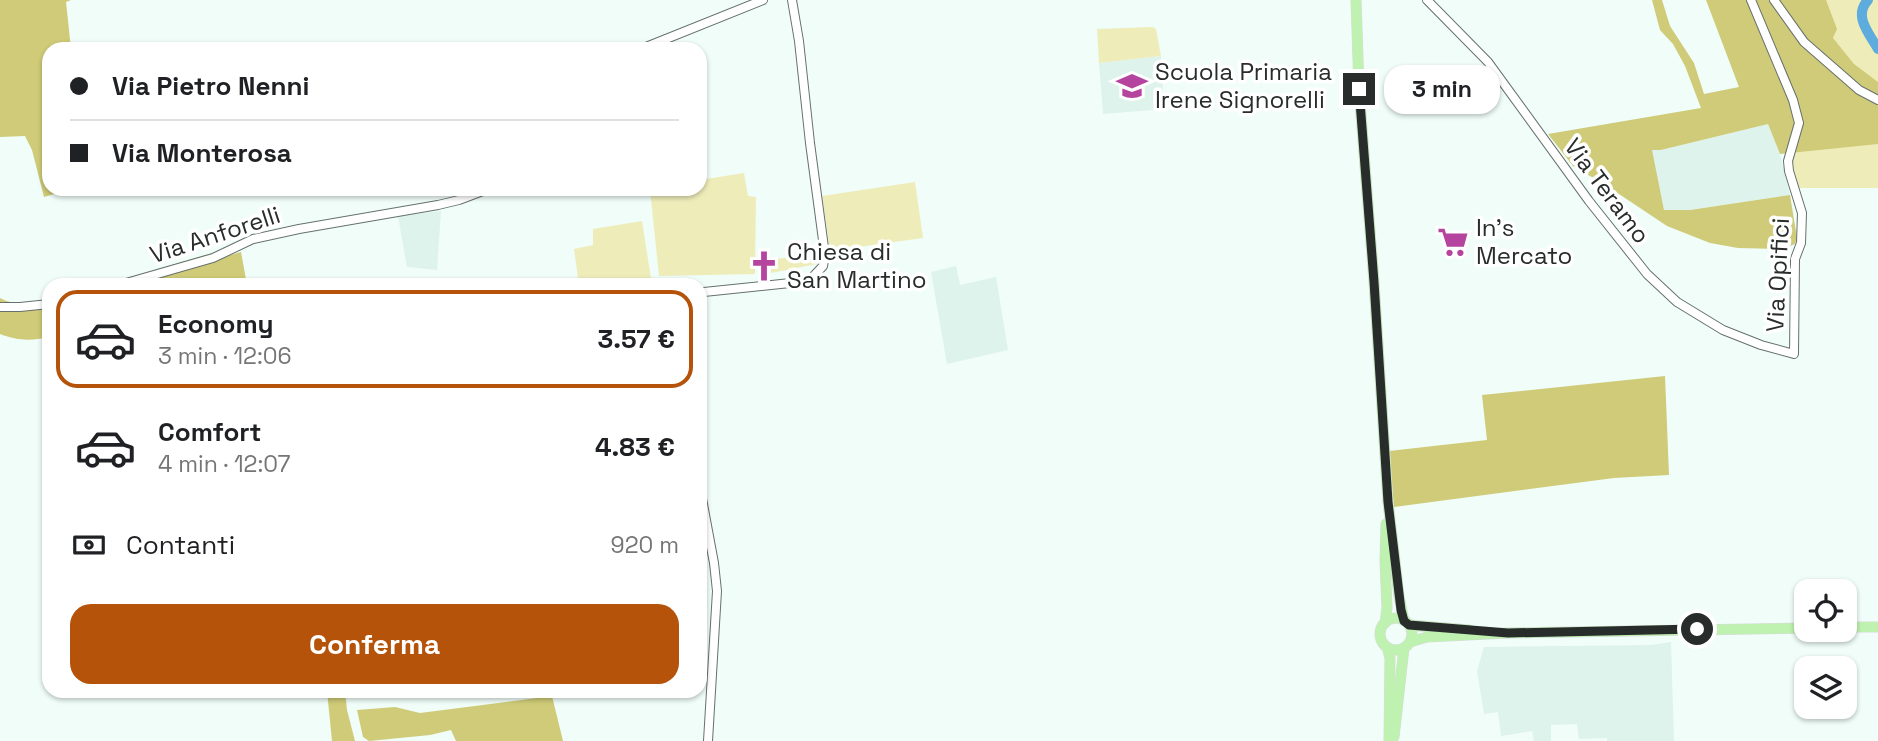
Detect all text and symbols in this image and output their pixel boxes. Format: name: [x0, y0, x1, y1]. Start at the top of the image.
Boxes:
place label: Scuola Primaria Irene Signorelli: [1155, 56, 1332, 115]
callout: 3 min: [1384, 64, 1499, 114]
text: Via Pietro Nenni: [112, 69, 309, 103]
school or university icon: Scuola Primaria Irene Signorelli: [1115, 69, 1149, 103]
route end: [1343, 73, 1375, 105]
text: 3 min: [1412, 74, 1472, 104]
street label: Via Teramo: [1558, 132, 1657, 250]
text: Via Monterosa: [112, 136, 292, 170]
street label: Via Anforelli: [146, 199, 284, 270]
place label: In's Mercato: [1476, 212, 1572, 271]
street label: Via Opifici: [1759, 217, 1796, 333]
supermarket icon: In's Mercato: [1436, 225, 1470, 259]
place label: Chiesa di San Martino: [787, 236, 926, 295]
church icon: Chiesa di San Martino: [747, 249, 781, 283]
text: Economy: [158, 307, 274, 341]
icon: car: [74, 308, 137, 371]
text: 3.57 €: [598, 322, 675, 356]
text: 3 min · 12:06: [158, 341, 292, 371]
text: Comfort: [158, 415, 261, 449]
icon: car: [74, 416, 137, 479]
text: 4.83 €: [595, 430, 675, 464]
text: 4 min · 12:07: [158, 449, 291, 479]
icon: cash: [70, 526, 108, 564]
text: Contanti: [126, 528, 235, 562]
text: 920 m: [611, 530, 679, 560]
map controls: [1794, 579, 1857, 719]
button: locate: [1794, 579, 1857, 642]
button: Conferma: [70, 604, 679, 684]
route start: [1681, 613, 1713, 645]
button: layers: [1794, 656, 1857, 719]

